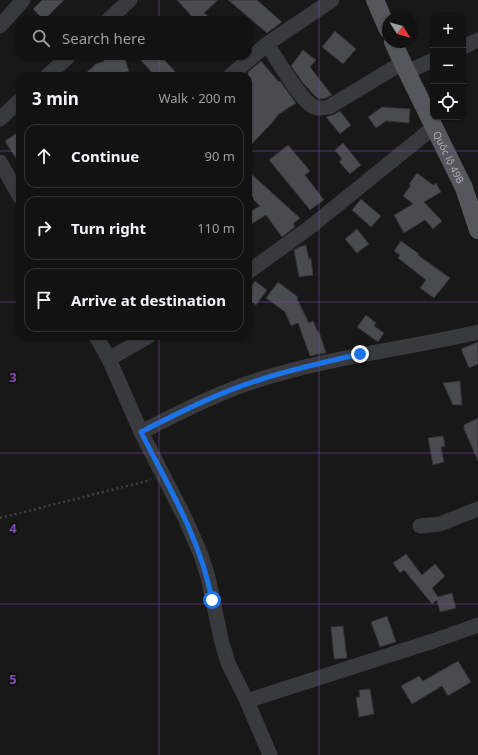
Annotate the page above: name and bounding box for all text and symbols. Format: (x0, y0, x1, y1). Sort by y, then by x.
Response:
north arrow (382, 12, 418, 48)
map controls (430, 12, 466, 120)
button: + (430, 12, 466, 48)
search box (16, 16, 252, 60)
icon: search (30, 27, 52, 49)
text: Search here (62, 28, 145, 48)
button: − (430, 48, 466, 84)
button: locate (430, 84, 466, 120)
text: 3 min (32, 87, 79, 110)
text: Walk · 200 m (158, 89, 236, 107)
street label: Quốc lộ 49B (430, 129, 468, 186)
icon: ahead (33, 145, 55, 167)
text: Continue (71, 146, 139, 166)
text: 90 m (205, 147, 235, 165)
icon: right (33, 217, 55, 239)
text: Turn right (71, 218, 146, 238)
text: 110 m (197, 219, 235, 237)
icon: arrive (33, 289, 55, 311)
text: Arrive at destination (71, 290, 226, 310)
route end (351, 345, 369, 363)
text: 3 (9, 368, 17, 386)
text: 4 (9, 519, 17, 537)
route start (203, 591, 221, 609)
text: 5 (9, 670, 17, 688)

